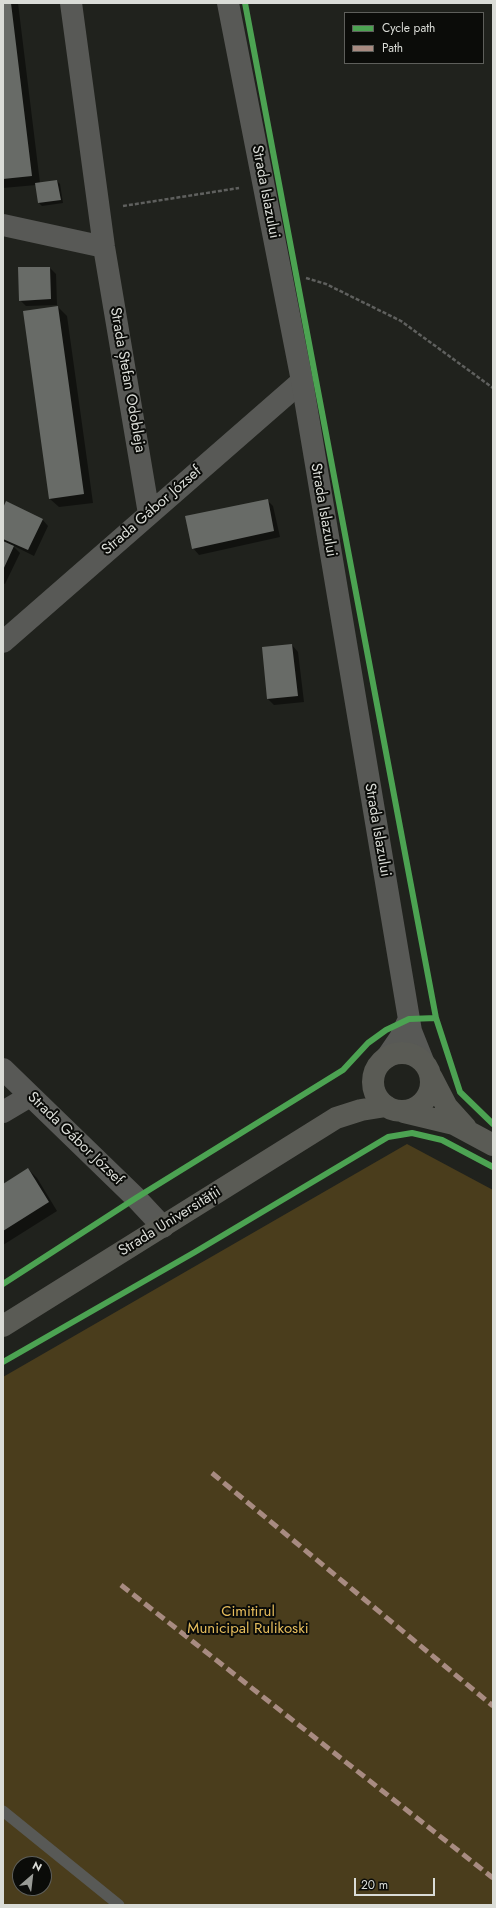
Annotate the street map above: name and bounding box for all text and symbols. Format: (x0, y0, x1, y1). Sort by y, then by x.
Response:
legend (344, 12, 484, 64)
text: Cycle path (382, 19, 435, 37)
text: Path (382, 39, 403, 57)
street label: Strada Islazului (247, 144, 283, 240)
street label: Strada Ștefan Odobleja (105, 306, 149, 454)
street label: Strada Islazului (306, 462, 340, 558)
street label: Strada Gábor József (98, 463, 206, 559)
street label: Strada Islazului (360, 782, 394, 878)
street label: Strada Gábor József (23, 1089, 127, 1189)
street label: Strada Universității (116, 1183, 224, 1261)
park label: Cimitirul Municipal Rulikoski (187, 1603, 309, 1638)
north arrow (12, 1856, 52, 1896)
text: N (30, 1857, 45, 1875)
scale bar (356, 1870, 437, 1896)
text: 20 m (361, 1876, 388, 1894)

